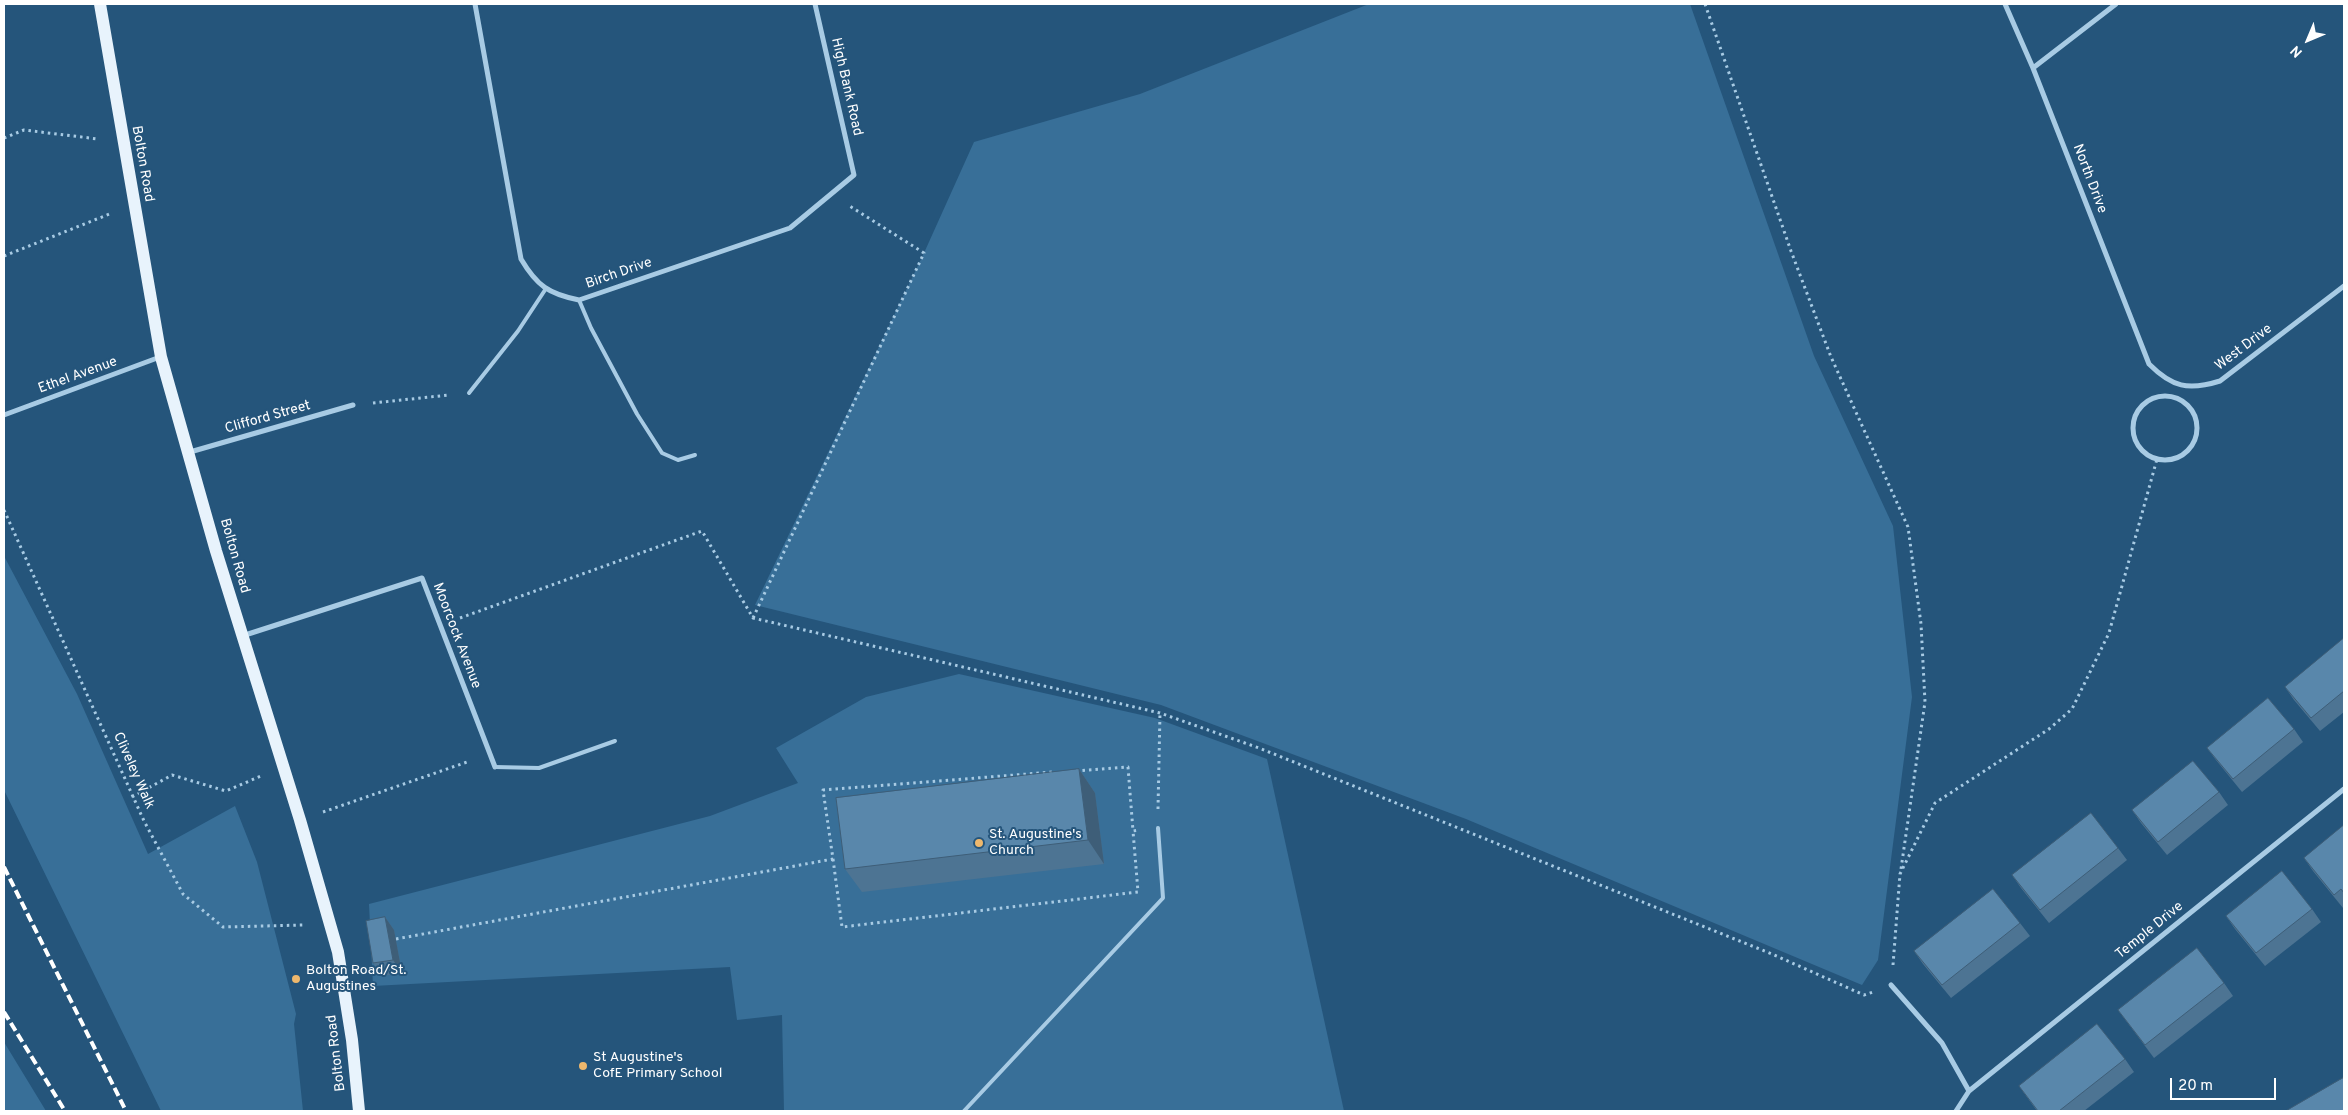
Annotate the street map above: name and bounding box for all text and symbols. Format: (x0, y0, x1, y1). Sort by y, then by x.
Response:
north arrow (2283, 15, 2333, 65)
street label: High Bank Road (827, 36, 865, 138)
text: N (2287, 41, 2307, 61)
street label: Bolton Road (127, 124, 157, 204)
street label: North Drive (2068, 142, 2110, 216)
street label: Birch Drive (584, 255, 654, 293)
street label: West Drive (2212, 321, 2276, 375)
street label: Ethel Avenue (36, 354, 120, 398)
street label: Clifford Street (223, 398, 313, 438)
street label: Bolton Road (215, 517, 253, 595)
street label: Moorcock Avenue (428, 581, 484, 691)
street label: Cliveley Walk (109, 730, 157, 812)
place label: St. Augustine's Church (989, 827, 1082, 860)
marker: St. Augustine's Church (973, 837, 985, 849)
street label: Temple Drive (2113, 899, 2187, 963)
place label: Bolton Road/St. Augustines (306, 963, 406, 996)
marker: Bolton Road/St. Augustines (290, 973, 302, 985)
street label: Bolton Road (324, 1014, 350, 1092)
place label: St Augustine's CofE Primary School (593, 1050, 722, 1082)
marker: St Augustine's CofE Primary School (577, 1060, 589, 1072)
scale bar (2173, 1068, 2279, 1100)
text: 20 m (2178, 1077, 2213, 1096)

